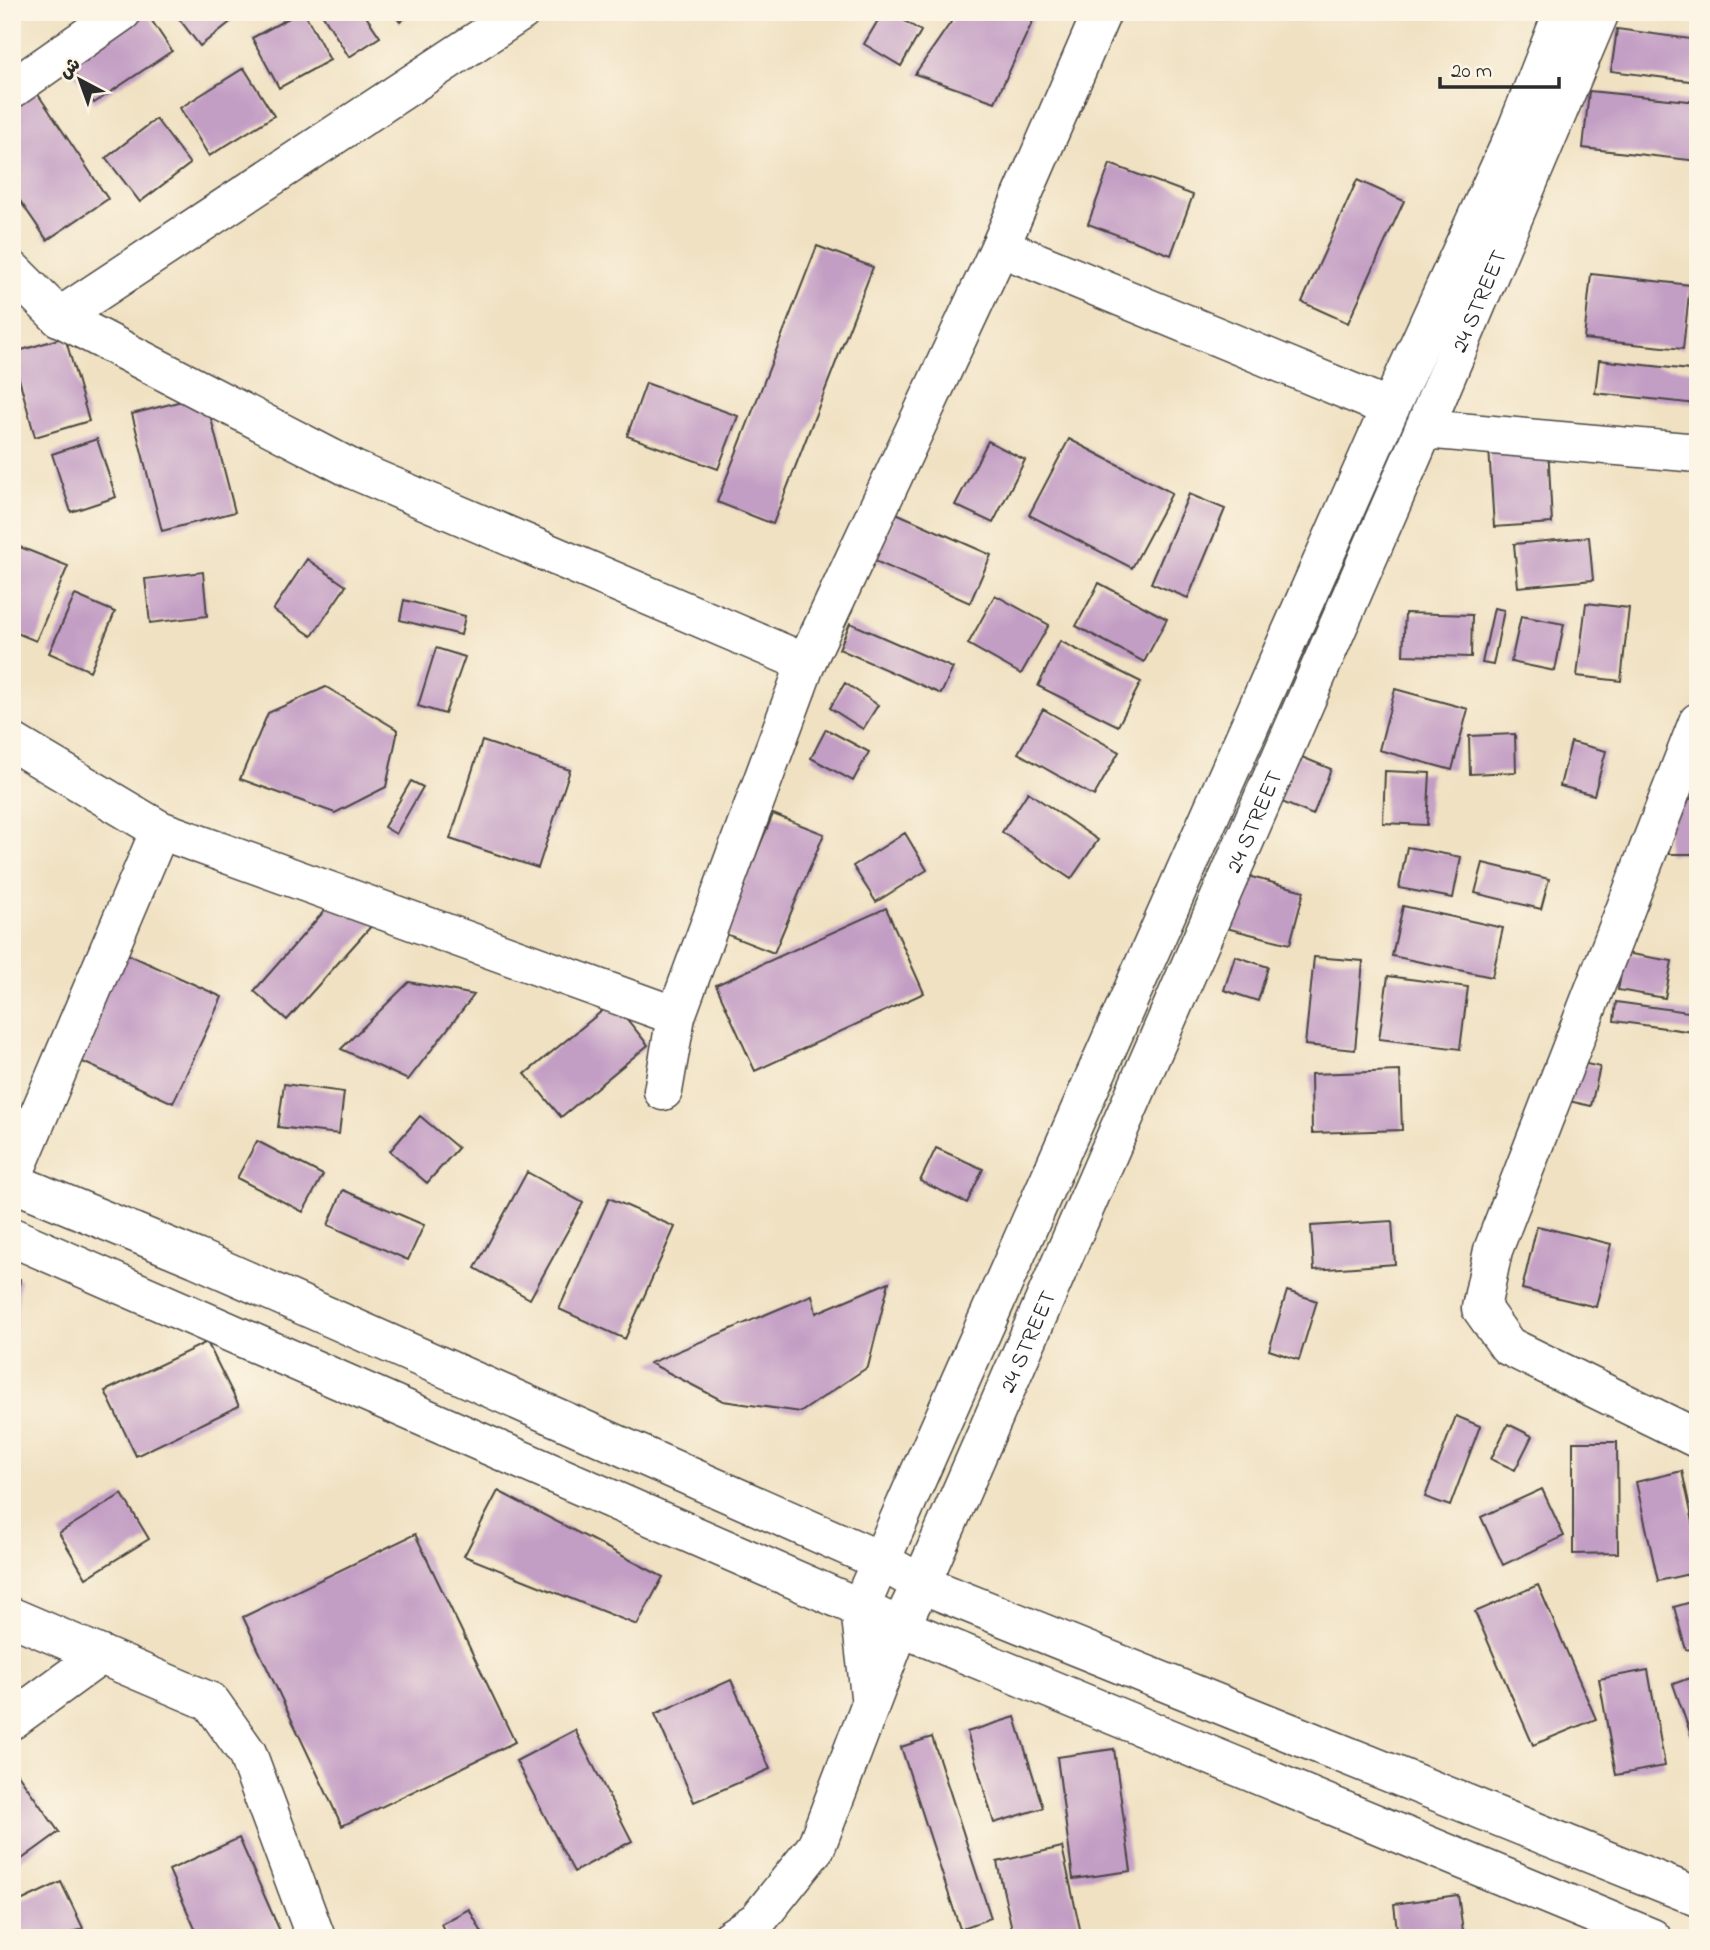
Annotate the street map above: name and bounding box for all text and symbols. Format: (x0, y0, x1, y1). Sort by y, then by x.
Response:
north arrow (46, 46, 116, 116)
scale bar (1440, 46, 1560, 90)
text: ش (54, 52, 87, 86)
text: 20 m (1451, 57, 1492, 87)
street label: 24 STREET (1444, 245, 1517, 358)
street label: 24 STREET (1219, 766, 1292, 879)
street label: 24 STREET (992, 1286, 1066, 1398)

